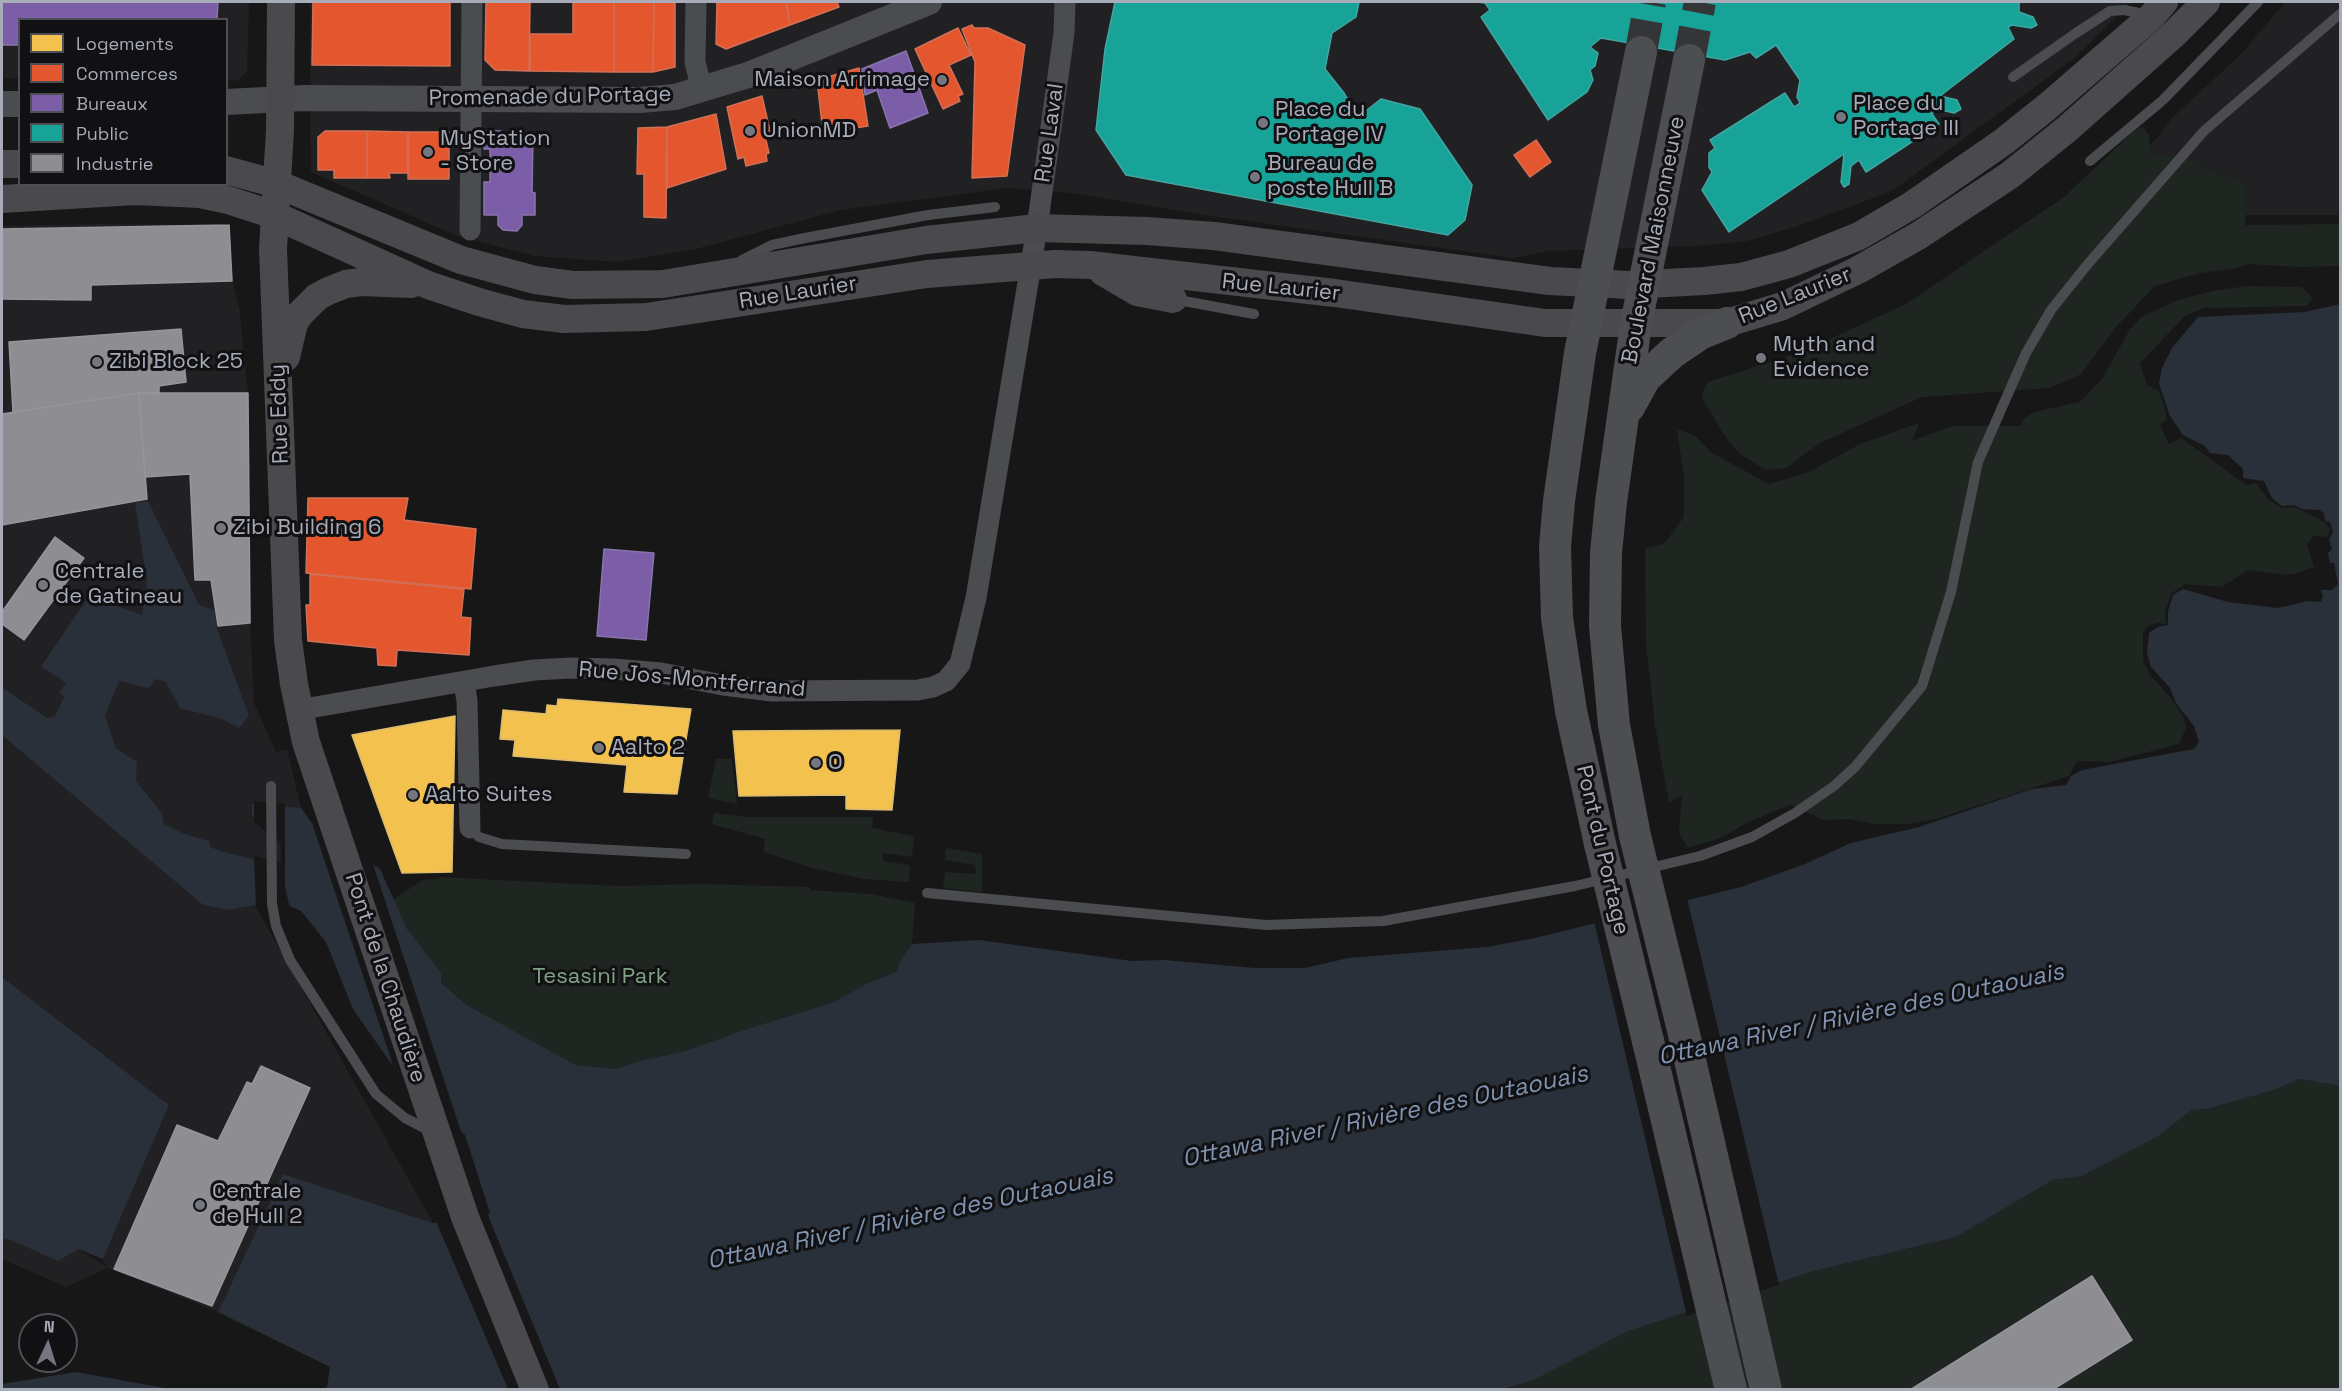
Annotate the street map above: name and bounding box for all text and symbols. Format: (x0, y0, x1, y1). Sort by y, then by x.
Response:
legend (18, 18, 228, 186)
text: Logements (76, 32, 174, 55)
text: Commerces (76, 62, 178, 85)
place label: Maison Arrimage (754, 67, 930, 93)
marker: Maison Arrimage (935, 73, 949, 87)
street label: Promenade du Portage (428, 82, 672, 112)
street label: Rue Laval (1030, 82, 1070, 184)
place label: Place du Portage III (1853, 91, 1959, 142)
text: Bureaux (76, 92, 148, 115)
place label: Place du Portage IV (1275, 97, 1384, 148)
marker: Place du Portage III (1834, 110, 1848, 124)
street label: Boulevard Maisonneuve (1617, 114, 1691, 366)
marker: Place du Portage IV (1256, 116, 1270, 130)
place label: UnionMD (762, 118, 856, 144)
text: Public (76, 122, 129, 145)
marker: UnionMD (743, 124, 757, 138)
place label: MyStation - Store (440, 126, 551, 178)
marker: MyStation - Store (421, 145, 435, 159)
place label: Bureau de poste Hull B (1267, 151, 1393, 202)
text: Industrie (76, 152, 153, 175)
marker: Bureau de poste Hull B (1248, 170, 1262, 184)
street label: Rue Laurier (1735, 261, 1855, 331)
street label: Rue Laurier (1221, 269, 1341, 307)
street label: Rue Laurier (737, 271, 859, 315)
place label: Myth and Evidence (1773, 332, 1875, 384)
place label: Zibi Block 25 (109, 349, 243, 375)
marker: Myth and Evidence (1754, 351, 1768, 365)
marker: Zibi Block 25 (90, 355, 104, 369)
street label: Rue Eddy (265, 363, 295, 465)
place label: Zibi Building 6 (233, 515, 381, 541)
marker: Zibi Building 6 (214, 521, 228, 535)
place label: Centrale de Gatineau (55, 559, 182, 610)
marker: Centrale de Gatineau (36, 578, 50, 592)
street label: Rue Jos-Montferrand (577, 657, 807, 703)
place label: Aalto 2 (611, 735, 685, 761)
marker: Aalto 2 (592, 741, 606, 755)
place label: O (828, 750, 843, 776)
marker: O (809, 756, 823, 770)
street label: Pont du Portage (1570, 763, 1634, 937)
place label: Aalto Suites (425, 782, 553, 808)
marker: Aalto Suites (406, 788, 420, 802)
street label: Pont de la Chaudière (339, 870, 431, 1086)
water label: Ottawa River / Rivière des Outaouais (1656, 958, 2066, 1072)
park label: Tesasini Park (532, 964, 668, 990)
water label: Ottawa River / Rivière des Outaouais (1180, 1060, 1590, 1174)
water label: Ottawa River / Rivière des Outaouais (705, 1162, 1115, 1276)
place label: Centrale de Hull 2 (212, 1179, 302, 1230)
marker: Centrale de Hull 2 (193, 1198, 207, 1212)
north arrow (18, 1313, 78, 1373)
text: N (43, 1316, 55, 1337)

